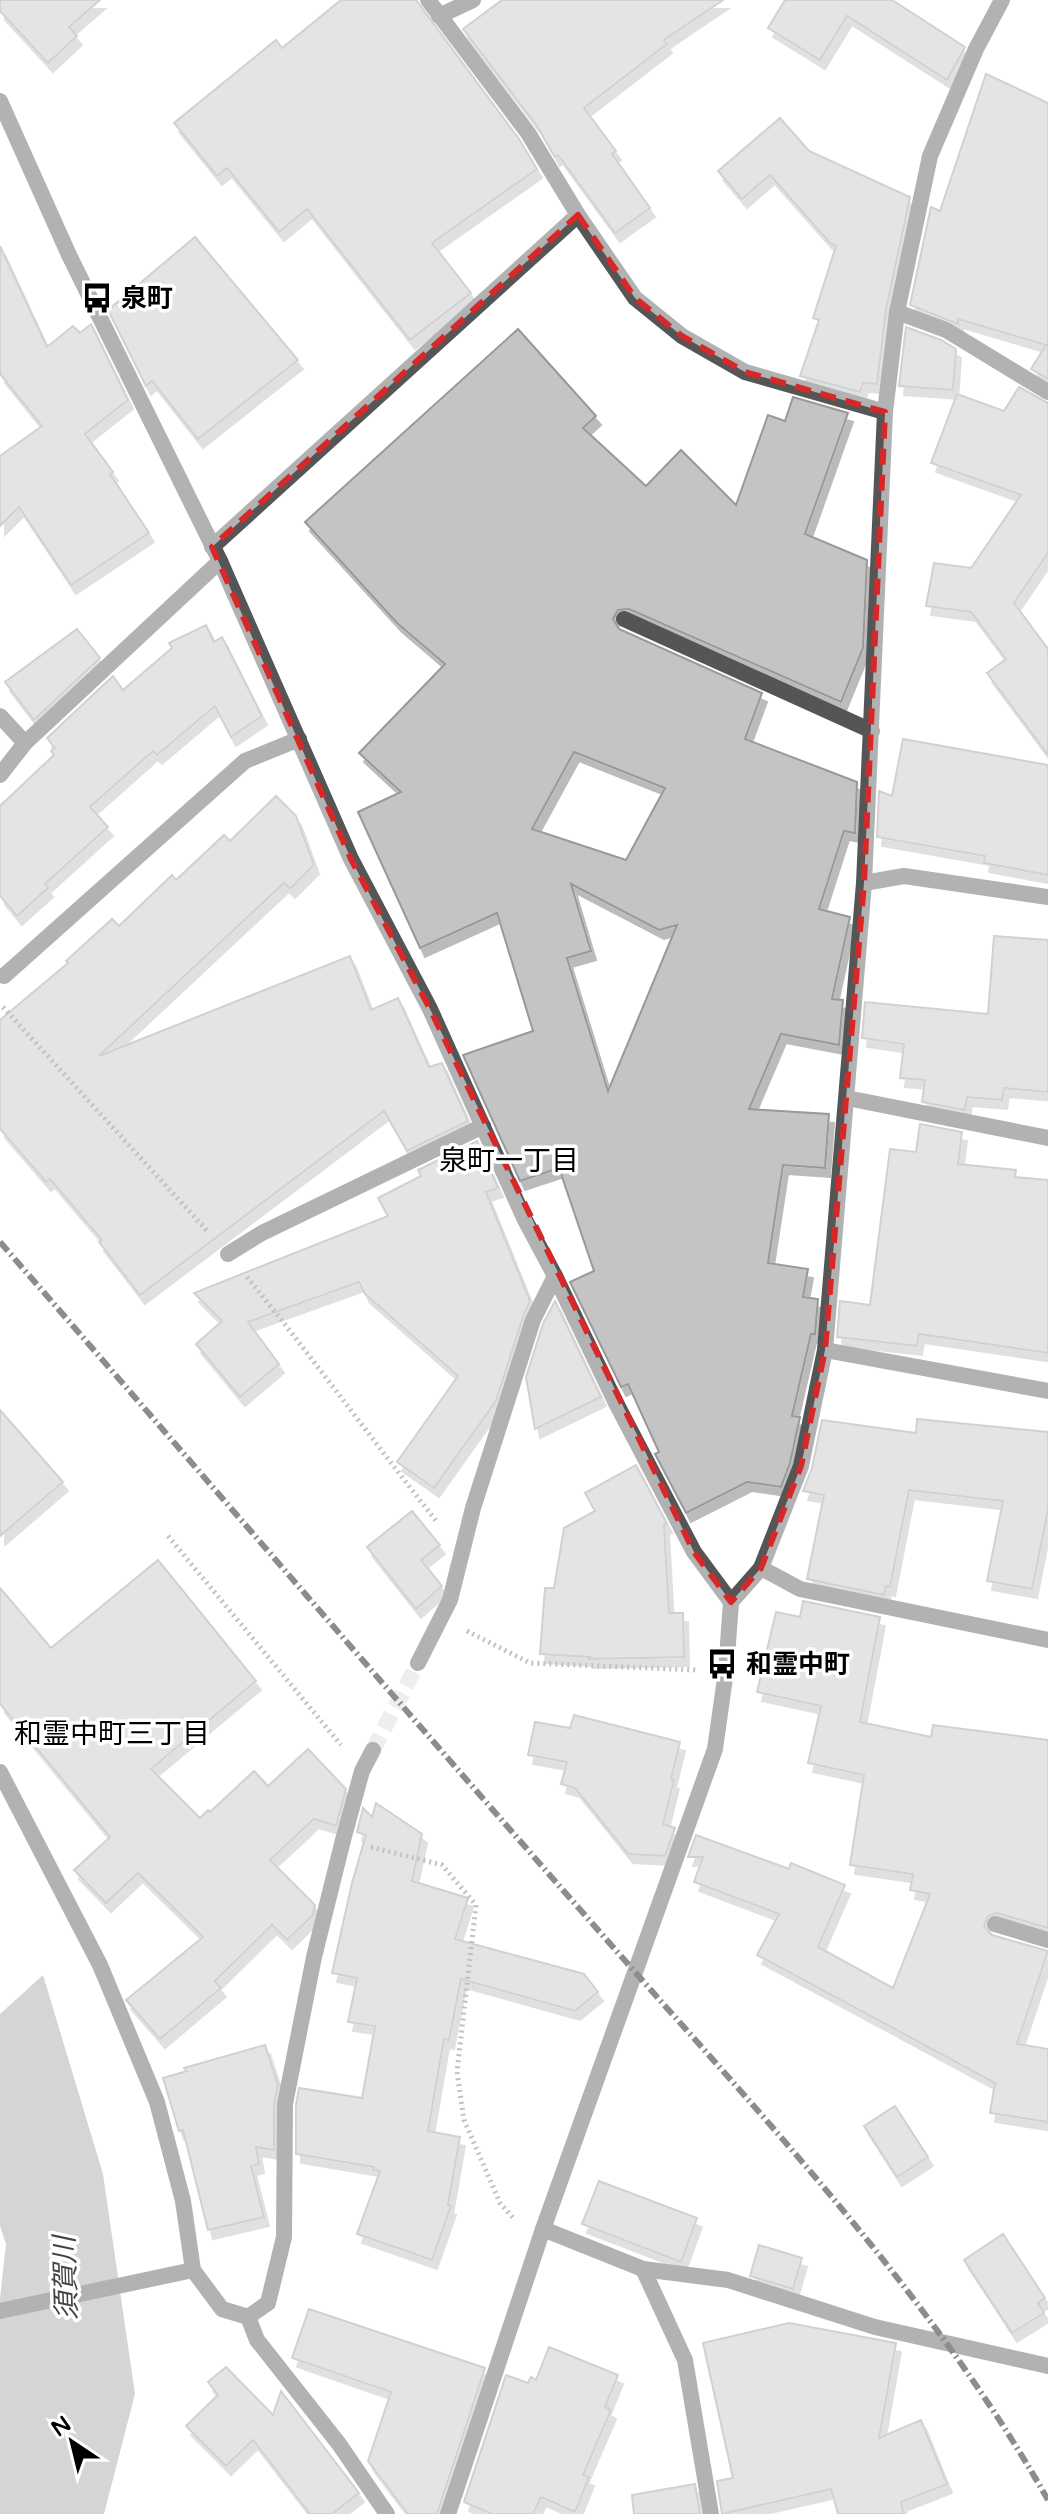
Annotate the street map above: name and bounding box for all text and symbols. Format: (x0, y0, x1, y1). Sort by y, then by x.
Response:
bus stop icon: 泉町 (80, 281, 114, 315)
place label: 泉町 (121, 283, 173, 314)
district label: 泉町一丁目 (439, 1144, 579, 1178)
bus stop icon: 和霊中町 (705, 1647, 739, 1681)
place label: 和霊中町 (746, 1649, 850, 1680)
district label: 和霊中町三丁目 (14, 1717, 210, 1751)
water label: 須賀川 (47, 2232, 84, 2321)
north arrow (32, 2402, 112, 2482)
text: N (46, 2411, 76, 2442)

